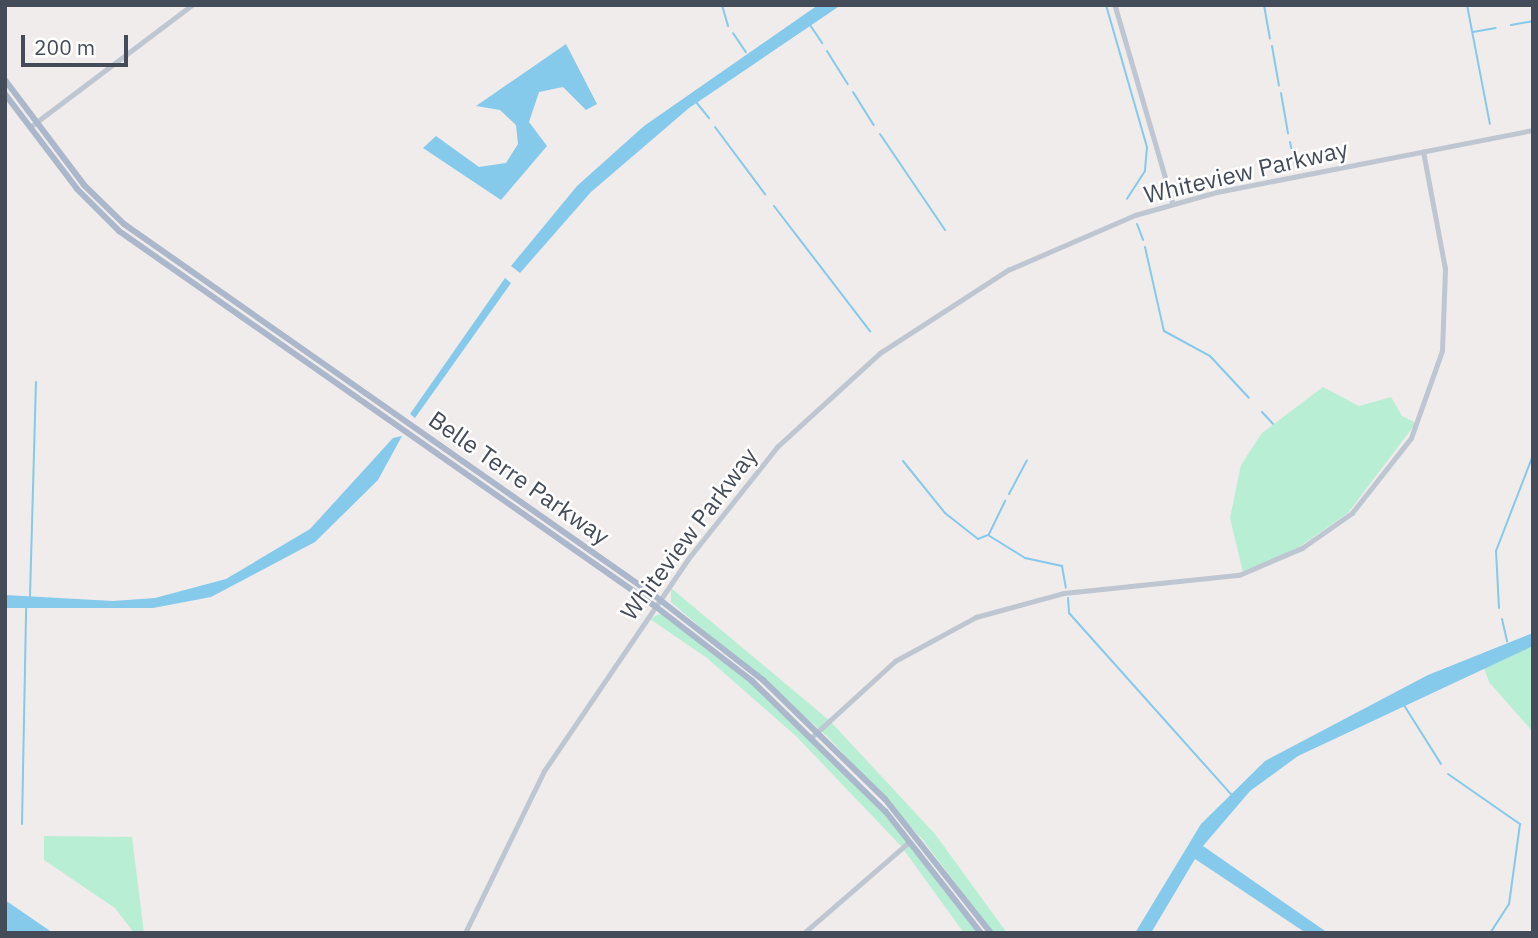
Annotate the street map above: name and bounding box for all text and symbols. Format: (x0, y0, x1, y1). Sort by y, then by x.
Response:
scale bar (24, 21, 131, 65)
text: 200 m (34, 33, 95, 61)
street label: Whiteview Parkway (1141, 134, 1351, 210)
street label: Belle Terre Parkway (423, 405, 615, 551)
street label: Whiteview Parkway (615, 442, 763, 626)

